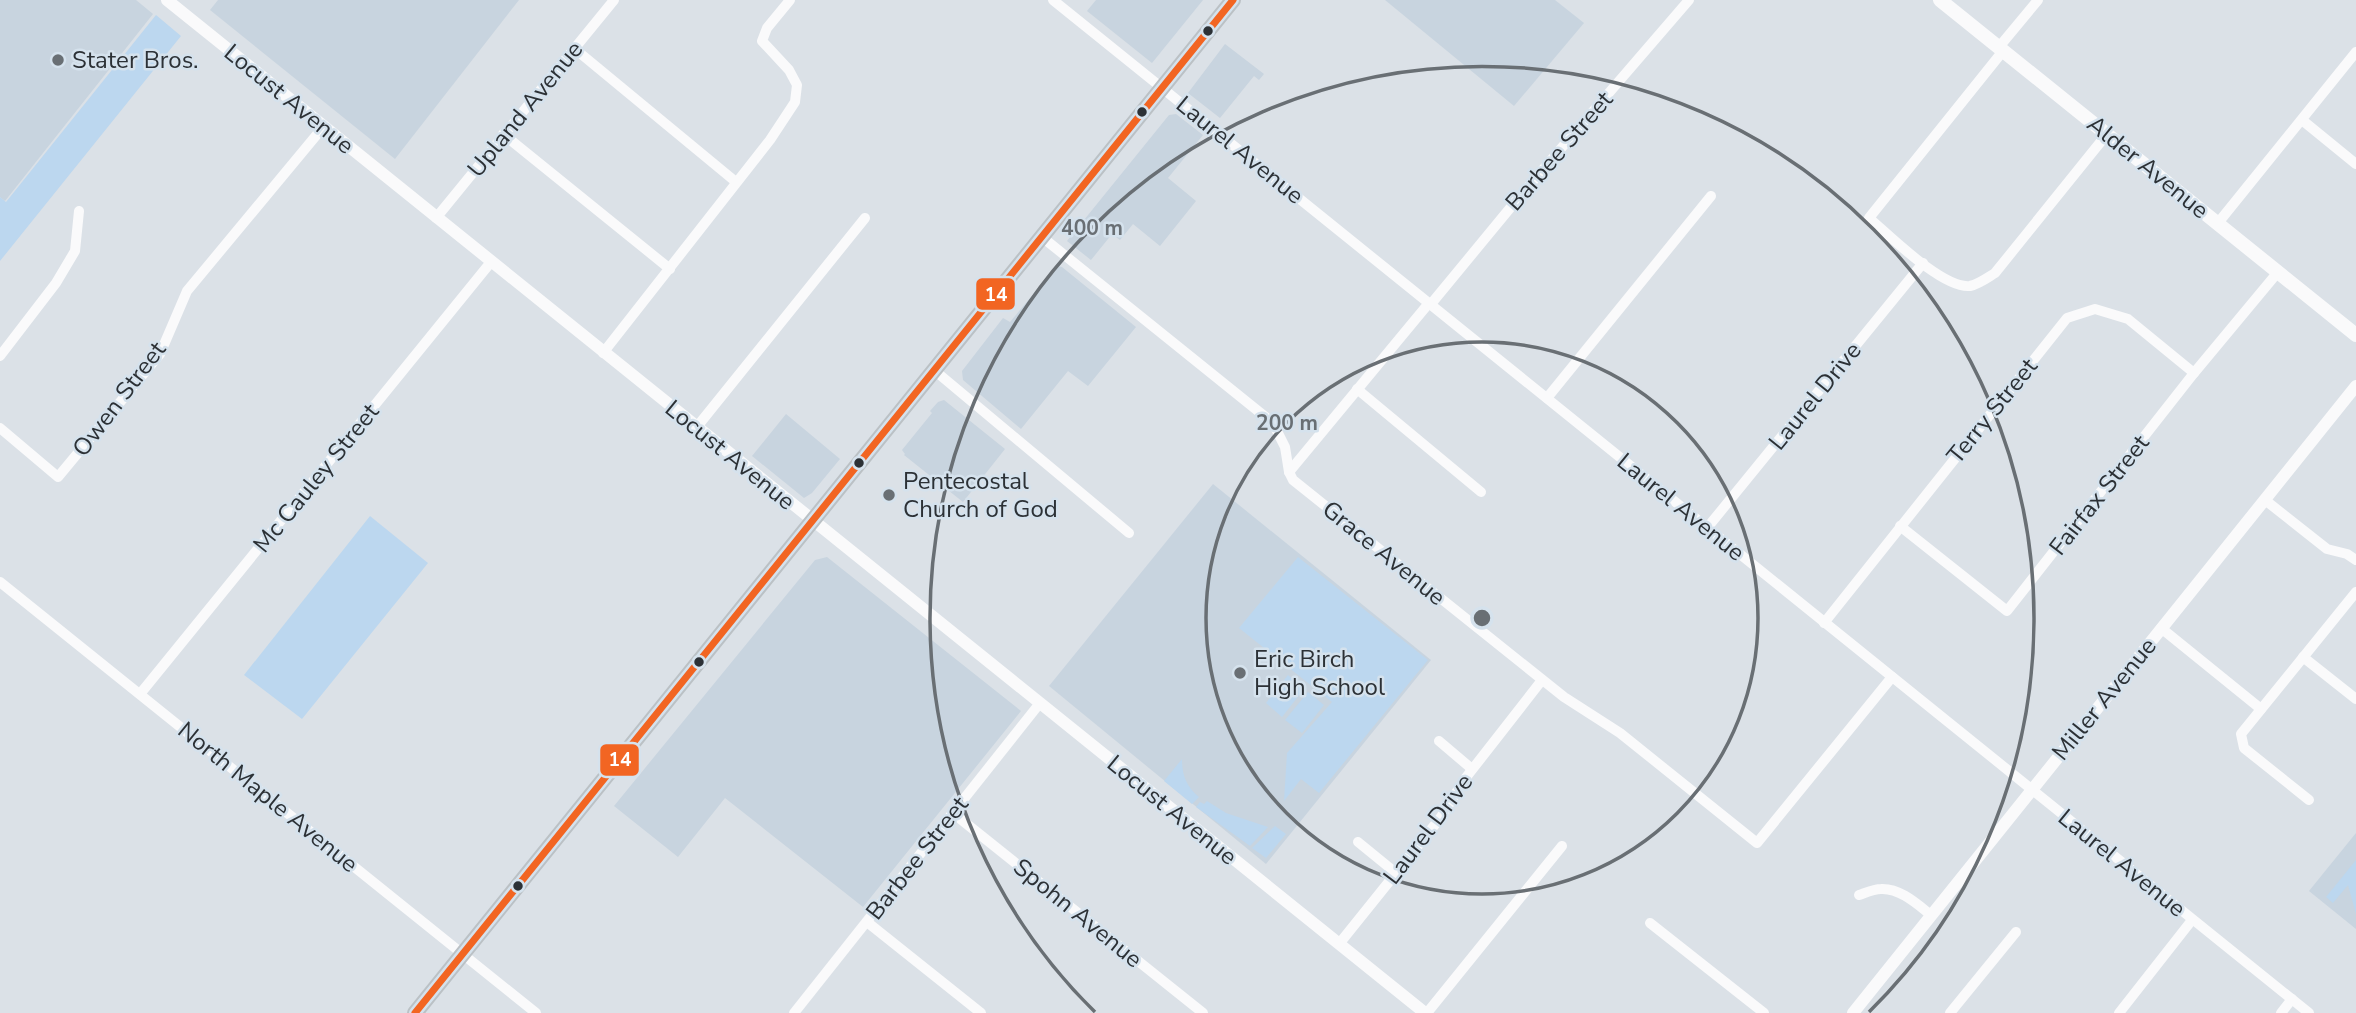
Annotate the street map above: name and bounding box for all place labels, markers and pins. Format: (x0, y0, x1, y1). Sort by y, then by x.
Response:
unlabelled marker (1201, 24, 1215, 38)
place label: Stater Bros. (72, 44, 199, 76)
marker: Stater Bros. (50, 52, 66, 68)
unlabelled marker (1135, 105, 1149, 119)
unlabelled marker (852, 456, 866, 470)
place label: Pentecostal Church of God (903, 465, 1058, 525)
marker: Pentecostal Church of God (881, 487, 897, 503)
centre of rings (1470, 606, 1494, 630)
place label: Eric Birch High School (1254, 643, 1385, 703)
unlabelled marker (692, 655, 706, 669)
marker: Eric Birch High School (1232, 665, 1248, 681)
unlabelled marker (511, 879, 525, 893)

